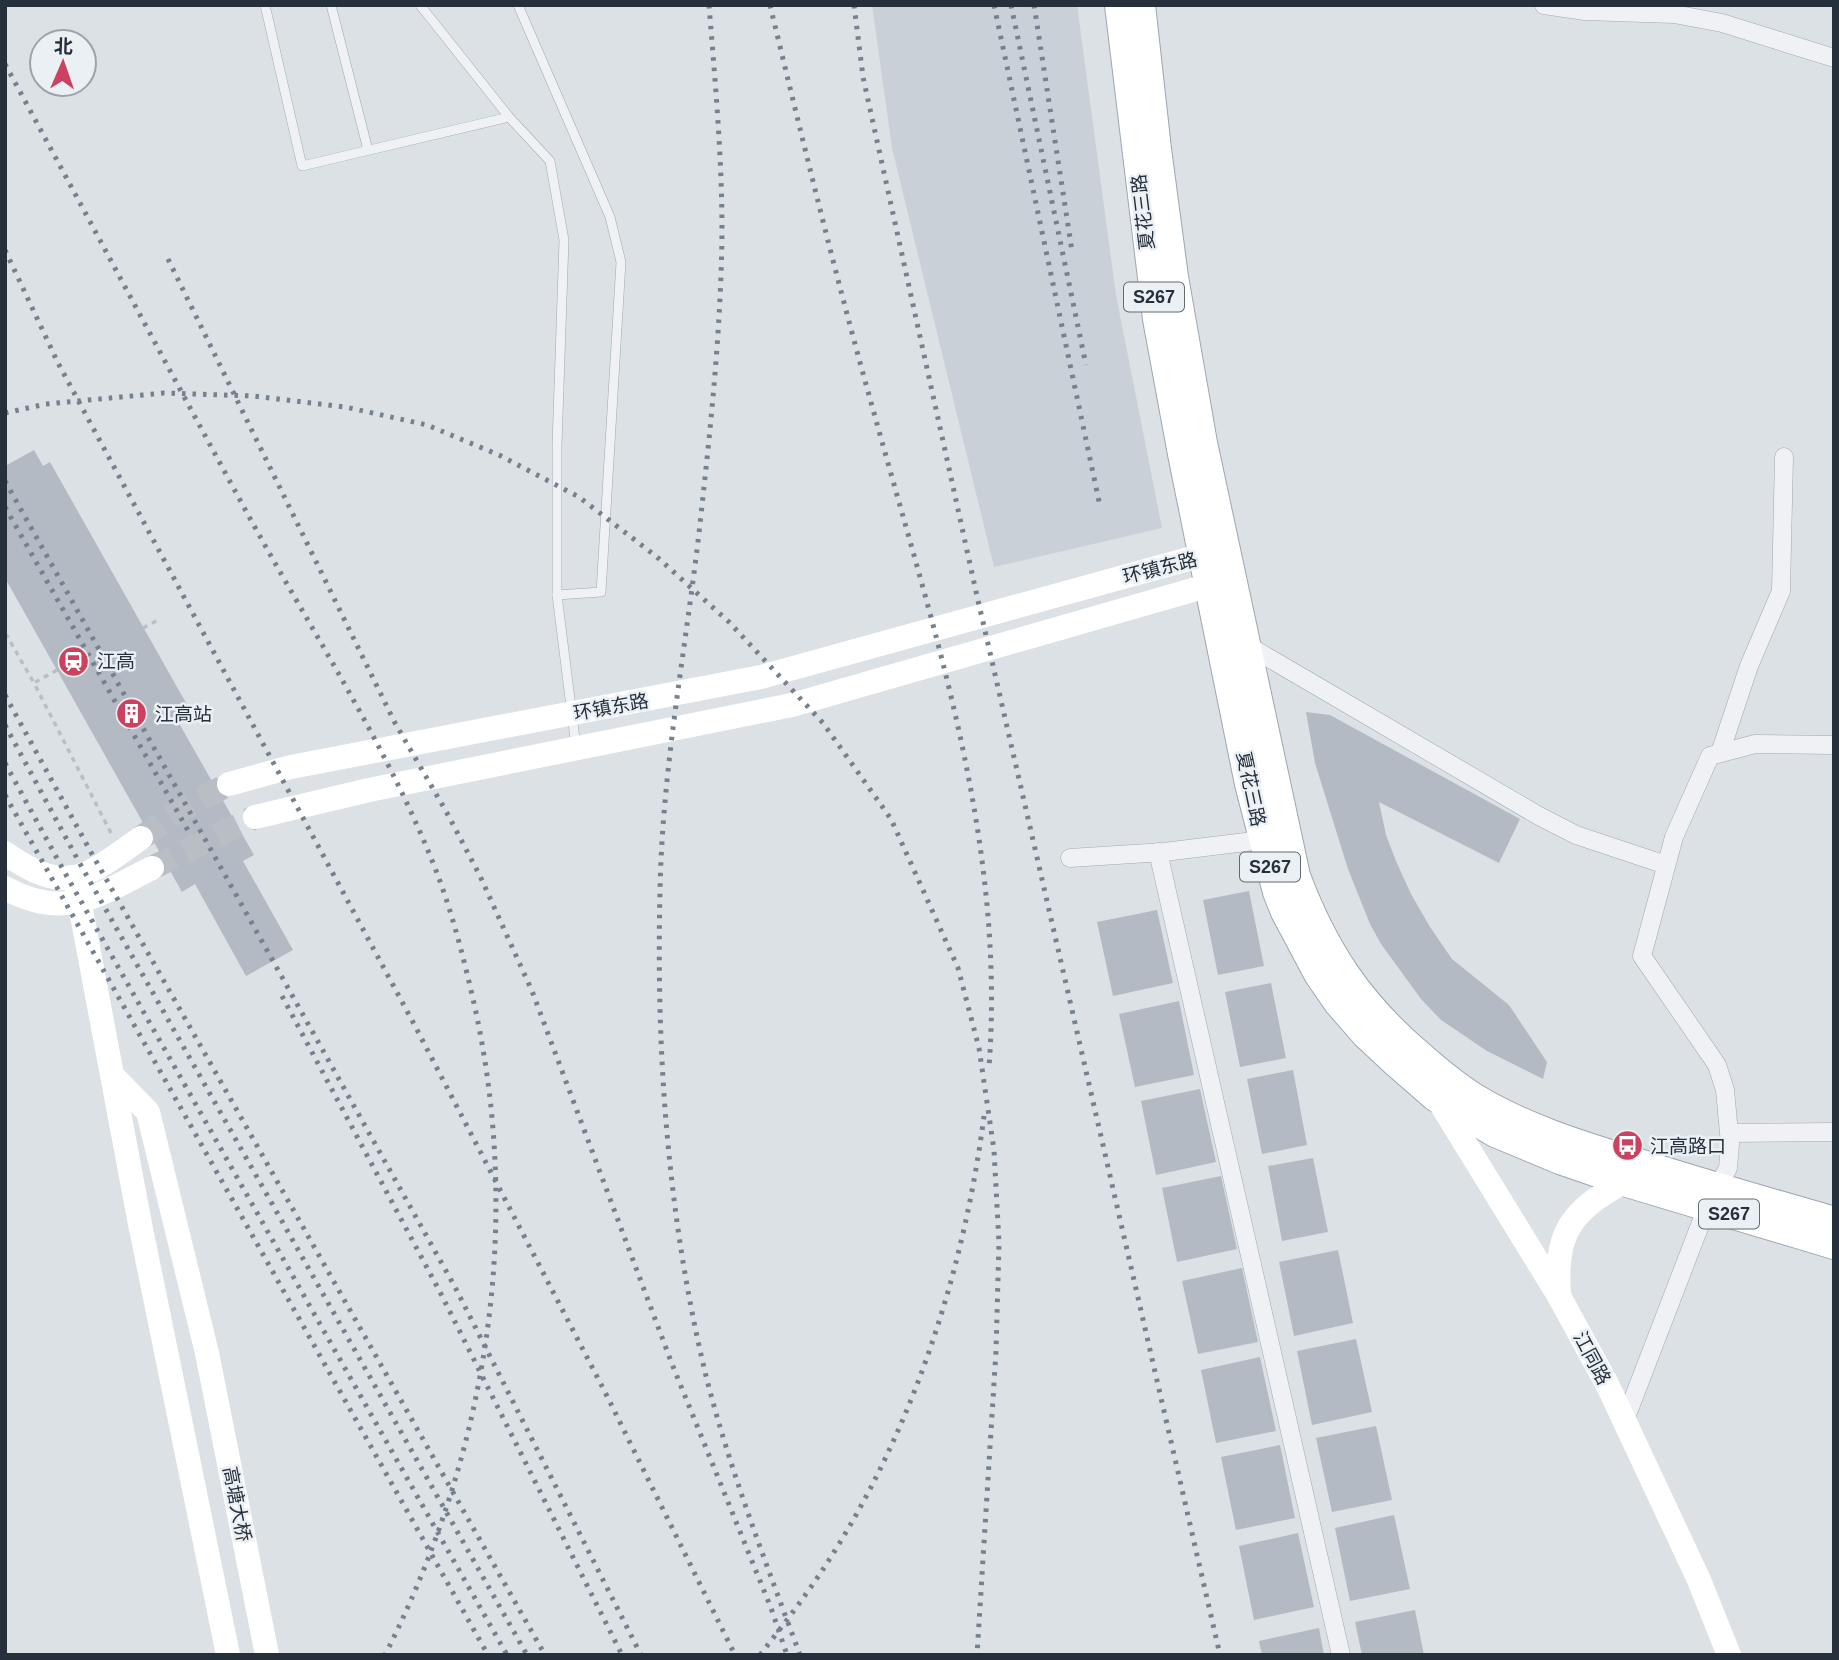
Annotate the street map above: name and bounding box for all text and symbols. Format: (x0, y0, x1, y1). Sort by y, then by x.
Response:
north arrow (28, 28, 98, 98)
text: 北 (54, 36, 73, 57)
street label: 夏花三路 (1128, 173, 1158, 251)
road number: S267 (1124, 282, 1184, 312)
street label: 环镇东路 (1121, 549, 1199, 587)
station icon: 江高 (57, 644, 91, 678)
place label: 江高 (97, 651, 135, 672)
street label: 环镇东路 (572, 690, 650, 724)
building icon: 江高站 (115, 697, 149, 731)
place label: 江高站 (155, 704, 212, 725)
street label: 夏花三路 (1233, 750, 1269, 828)
road number: S267 (1240, 852, 1300, 882)
bus stop icon: 江高路口 (1610, 1129, 1644, 1163)
place label: 江高路口 (1650, 1136, 1726, 1157)
road number: S267 (1699, 1199, 1759, 1228)
street label: 江同路 (1569, 1328, 1615, 1388)
street label: 高塘大桥 (219, 1465, 255, 1543)

